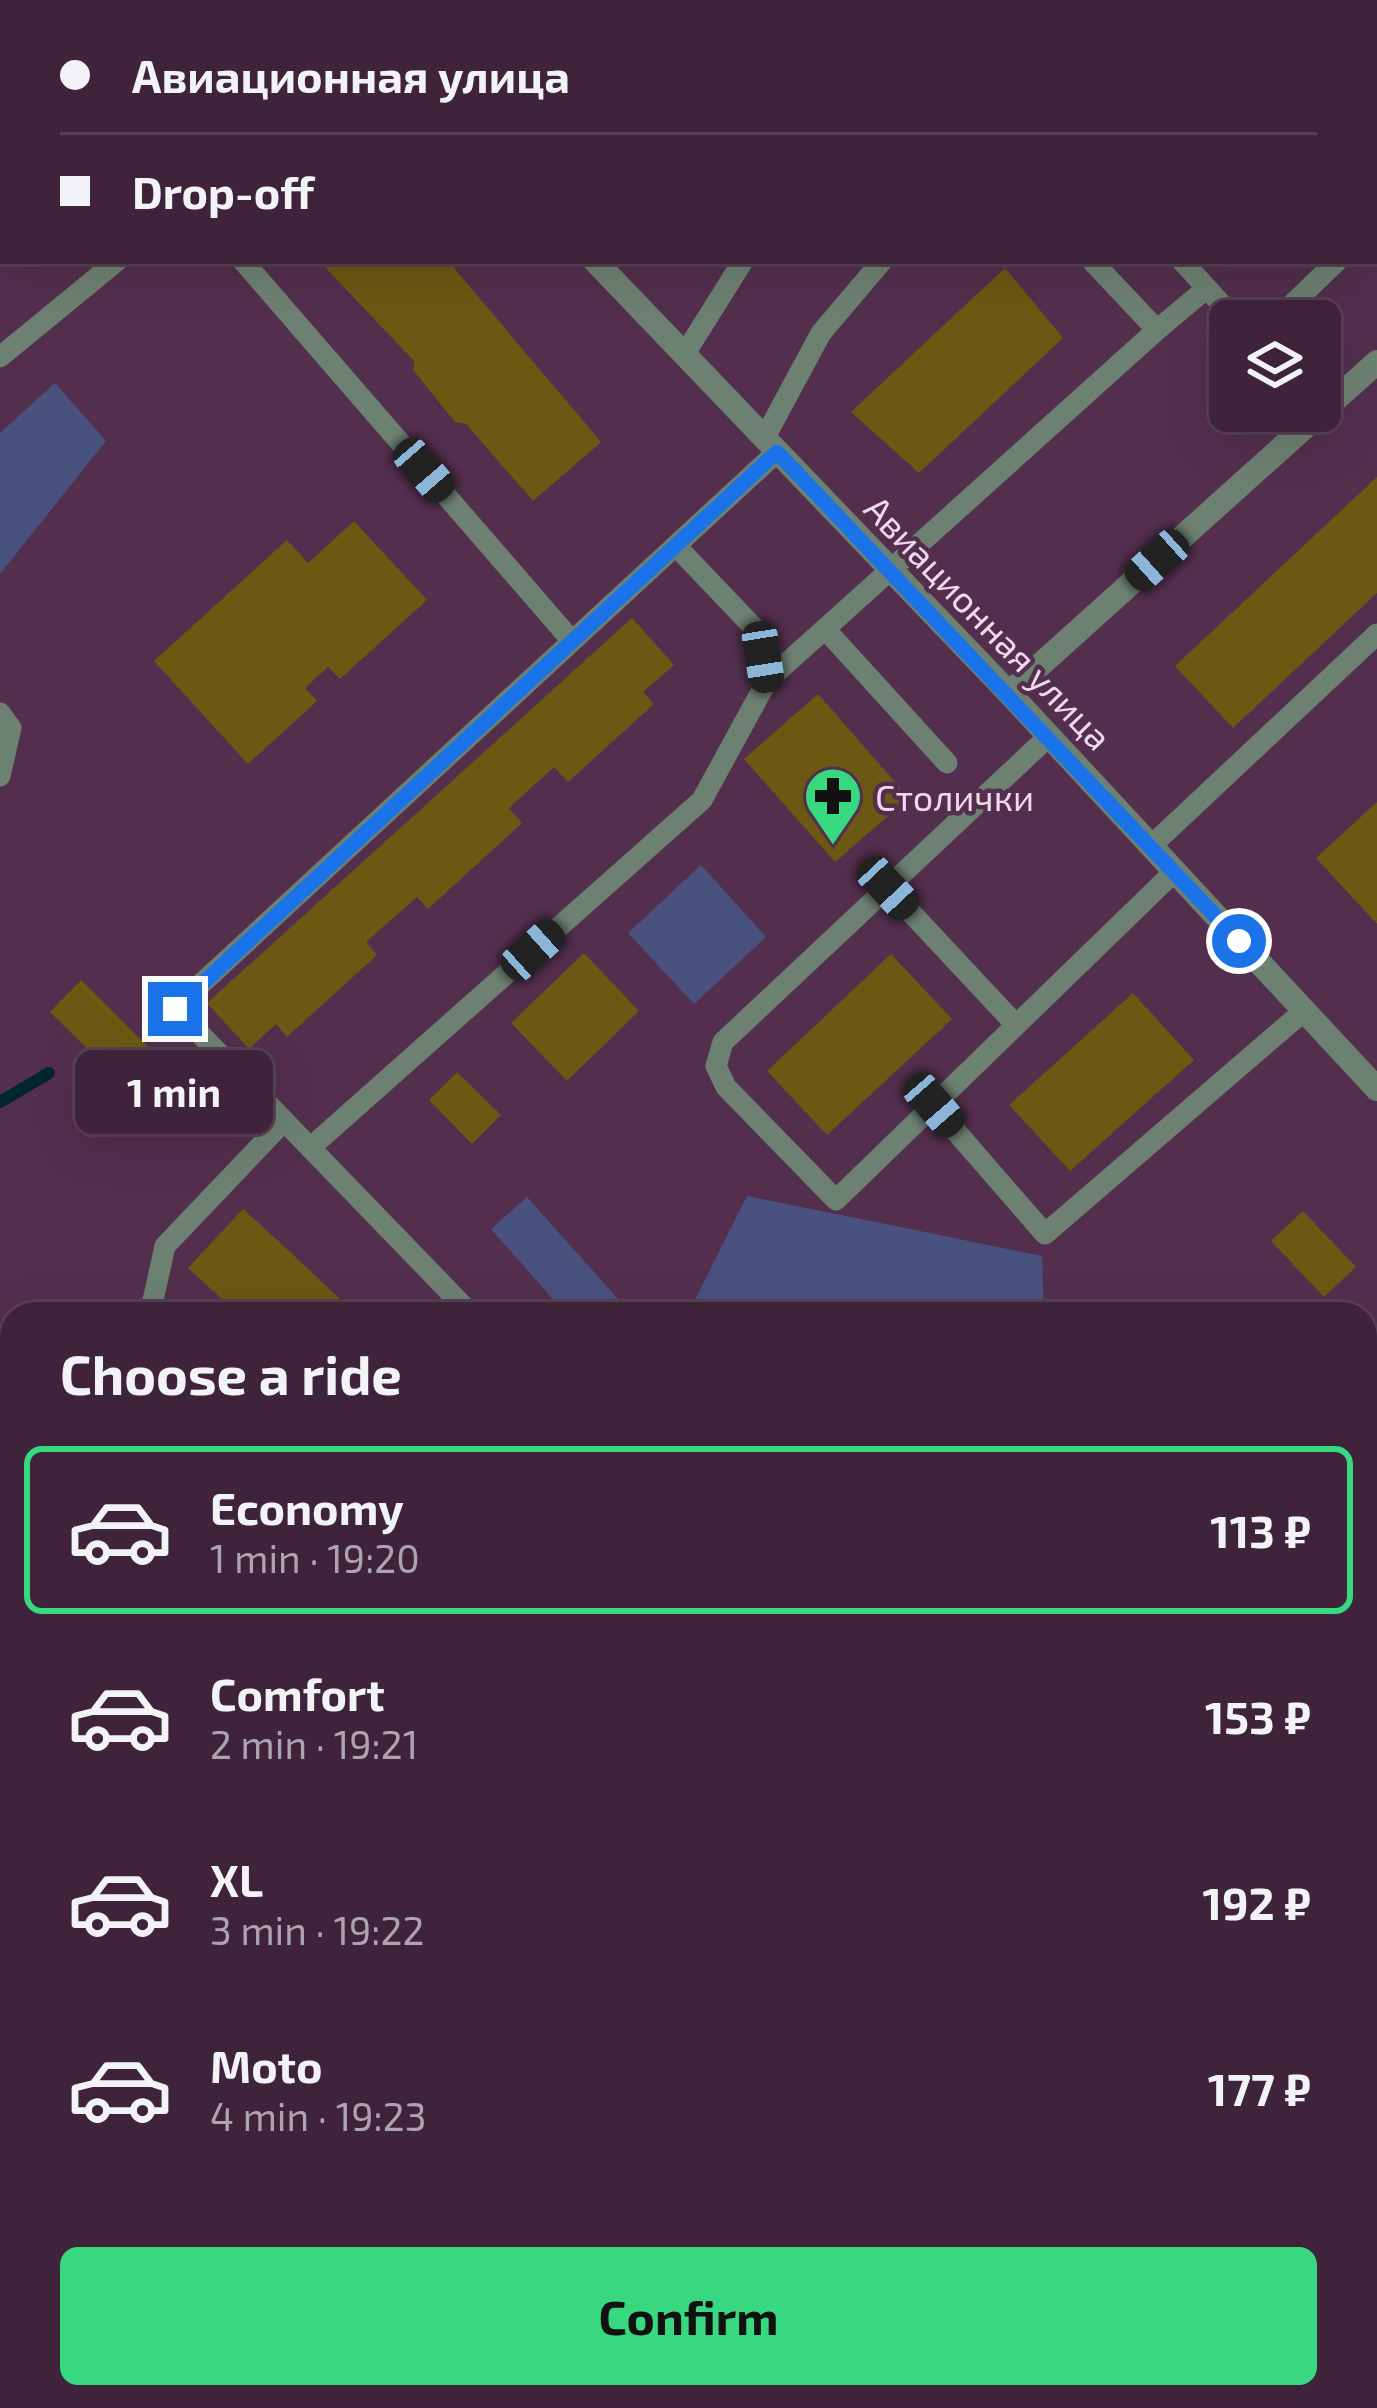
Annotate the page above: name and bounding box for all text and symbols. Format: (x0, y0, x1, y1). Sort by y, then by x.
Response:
text: Авиационная улица (132, 48, 570, 102)
text: Drop-off (132, 164, 314, 218)
map controls (1209, 300, 1341, 432)
button: layers (1209, 300, 1341, 432)
car (387, 431, 461, 509)
street label: Авиационная улица (856, 486, 1121, 759)
car (1118, 523, 1196, 597)
car (740, 619, 786, 695)
pharmacy icon: Столички (802, 765, 864, 847)
place label: Столички (875, 775, 1034, 818)
car (850, 849, 926, 927)
car (494, 913, 572, 987)
route start (1212, 914, 1266, 968)
route end (148, 982, 202, 1036)
callout: 1 min (76, 1051, 274, 1135)
car (897, 1066, 971, 1144)
text: 1 min (127, 1068, 221, 1115)
text: Choose a ride (60, 1341, 402, 1406)
icon: car (66, 1476, 174, 1584)
text: Economy (210, 1480, 404, 1534)
text: 113 ₽ (1210, 1503, 1311, 1557)
text: 1 min · 19:20 (210, 1534, 420, 1581)
icon: car (66, 1662, 174, 1770)
text: Comfort (210, 1666, 385, 1720)
text: 153 ₽ (1205, 1689, 1311, 1743)
text: 2 min · 19:21 (210, 1720, 418, 1767)
icon: car (66, 1848, 174, 1956)
text: XL (210, 1852, 263, 1906)
text: 192 ₽ (1203, 1875, 1311, 1929)
text: 3 min · 19:22 (210, 1906, 424, 1953)
icon: car (66, 2034, 174, 2142)
text: Moto (210, 2038, 323, 2092)
text: 177 ₽ (1208, 2061, 1311, 2115)
text: 4 min · 19:23 (210, 2092, 426, 2139)
button: Confirm (60, 2247, 1317, 2385)

